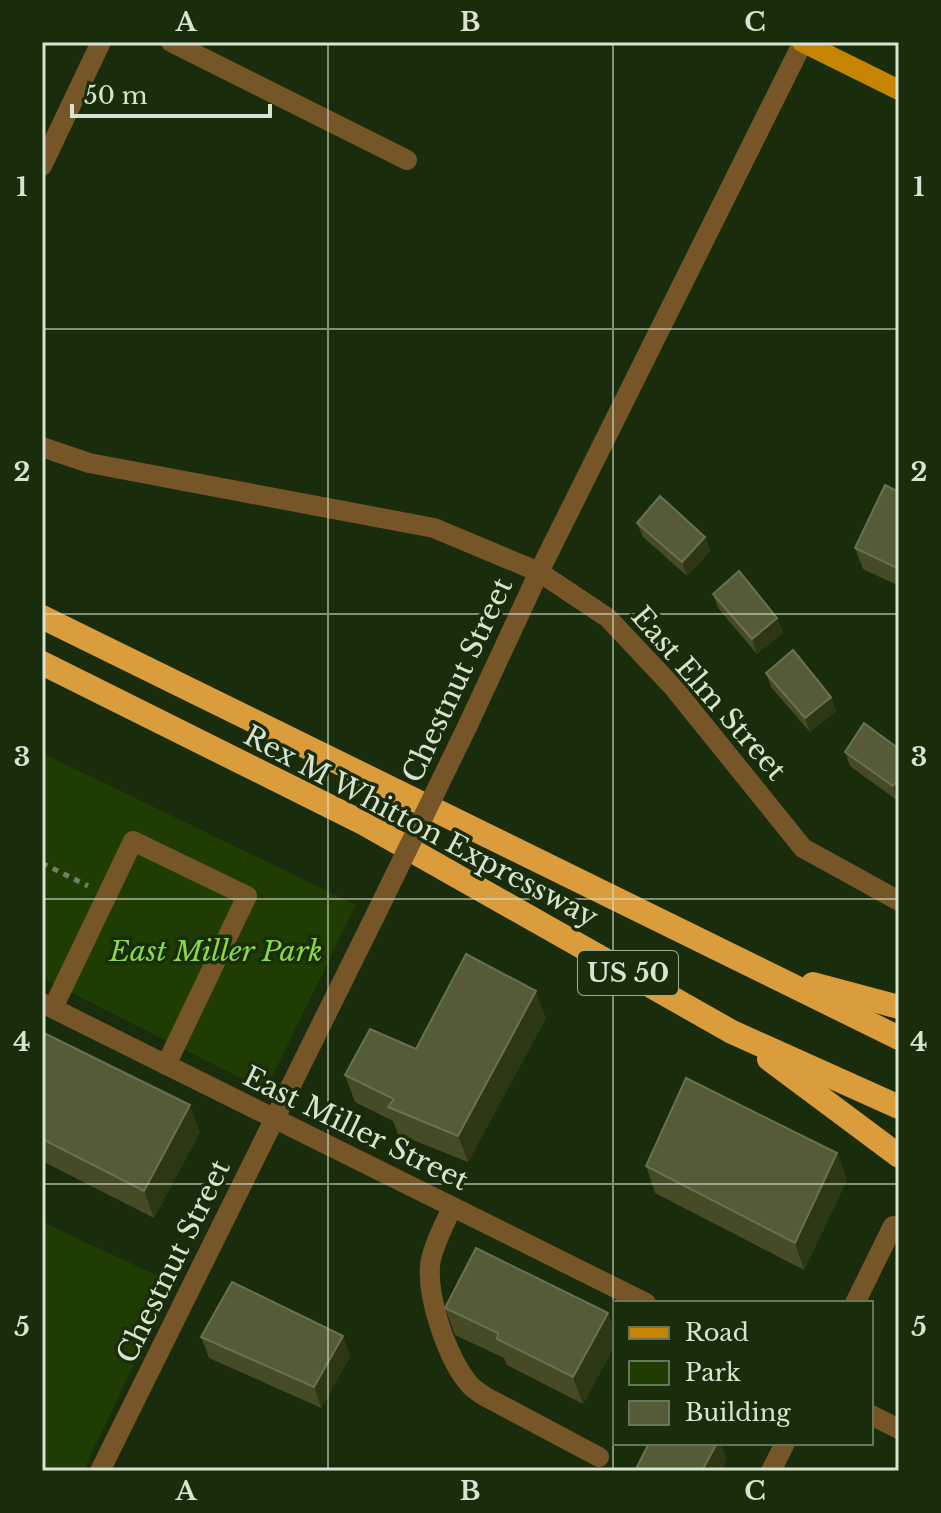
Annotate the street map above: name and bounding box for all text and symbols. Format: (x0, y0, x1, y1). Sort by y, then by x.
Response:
text: A (174, 6, 197, 38)
text: B (460, 6, 480, 38)
text: C (744, 6, 766, 38)
scale bar (72, 68, 270, 118)
text: 50 m (84, 81, 148, 110)
text: 1 (16, 171, 28, 203)
text: 1 (913, 171, 925, 203)
text: 2 (14, 456, 30, 488)
text: 2 (911, 456, 927, 488)
street label: Chestnut Street (395, 572, 520, 788)
street label: East Elm Street (624, 599, 794, 788)
street label: Rex M Whitton Expressway (238, 718, 604, 935)
text: 3 (14, 741, 30, 773)
text: 3 (911, 741, 927, 773)
park label: East Miller Park (108, 934, 323, 969)
road number: US 50 (578, 951, 678, 995)
text: 4 (13, 1026, 31, 1058)
text: 4 (910, 1026, 928, 1058)
street label: East Miller Street (237, 1059, 475, 1198)
street label: Chestnut Street (109, 1153, 238, 1369)
legend (613, 1301, 873, 1445)
text: 5 (14, 1311, 30, 1343)
text: 5 (911, 1311, 927, 1343)
text: Road (685, 1318, 749, 1347)
text: Park (685, 1358, 741, 1387)
text: Building (685, 1398, 791, 1427)
text: A (174, 1475, 197, 1507)
text: B (460, 1475, 480, 1507)
text: C (744, 1475, 766, 1507)

